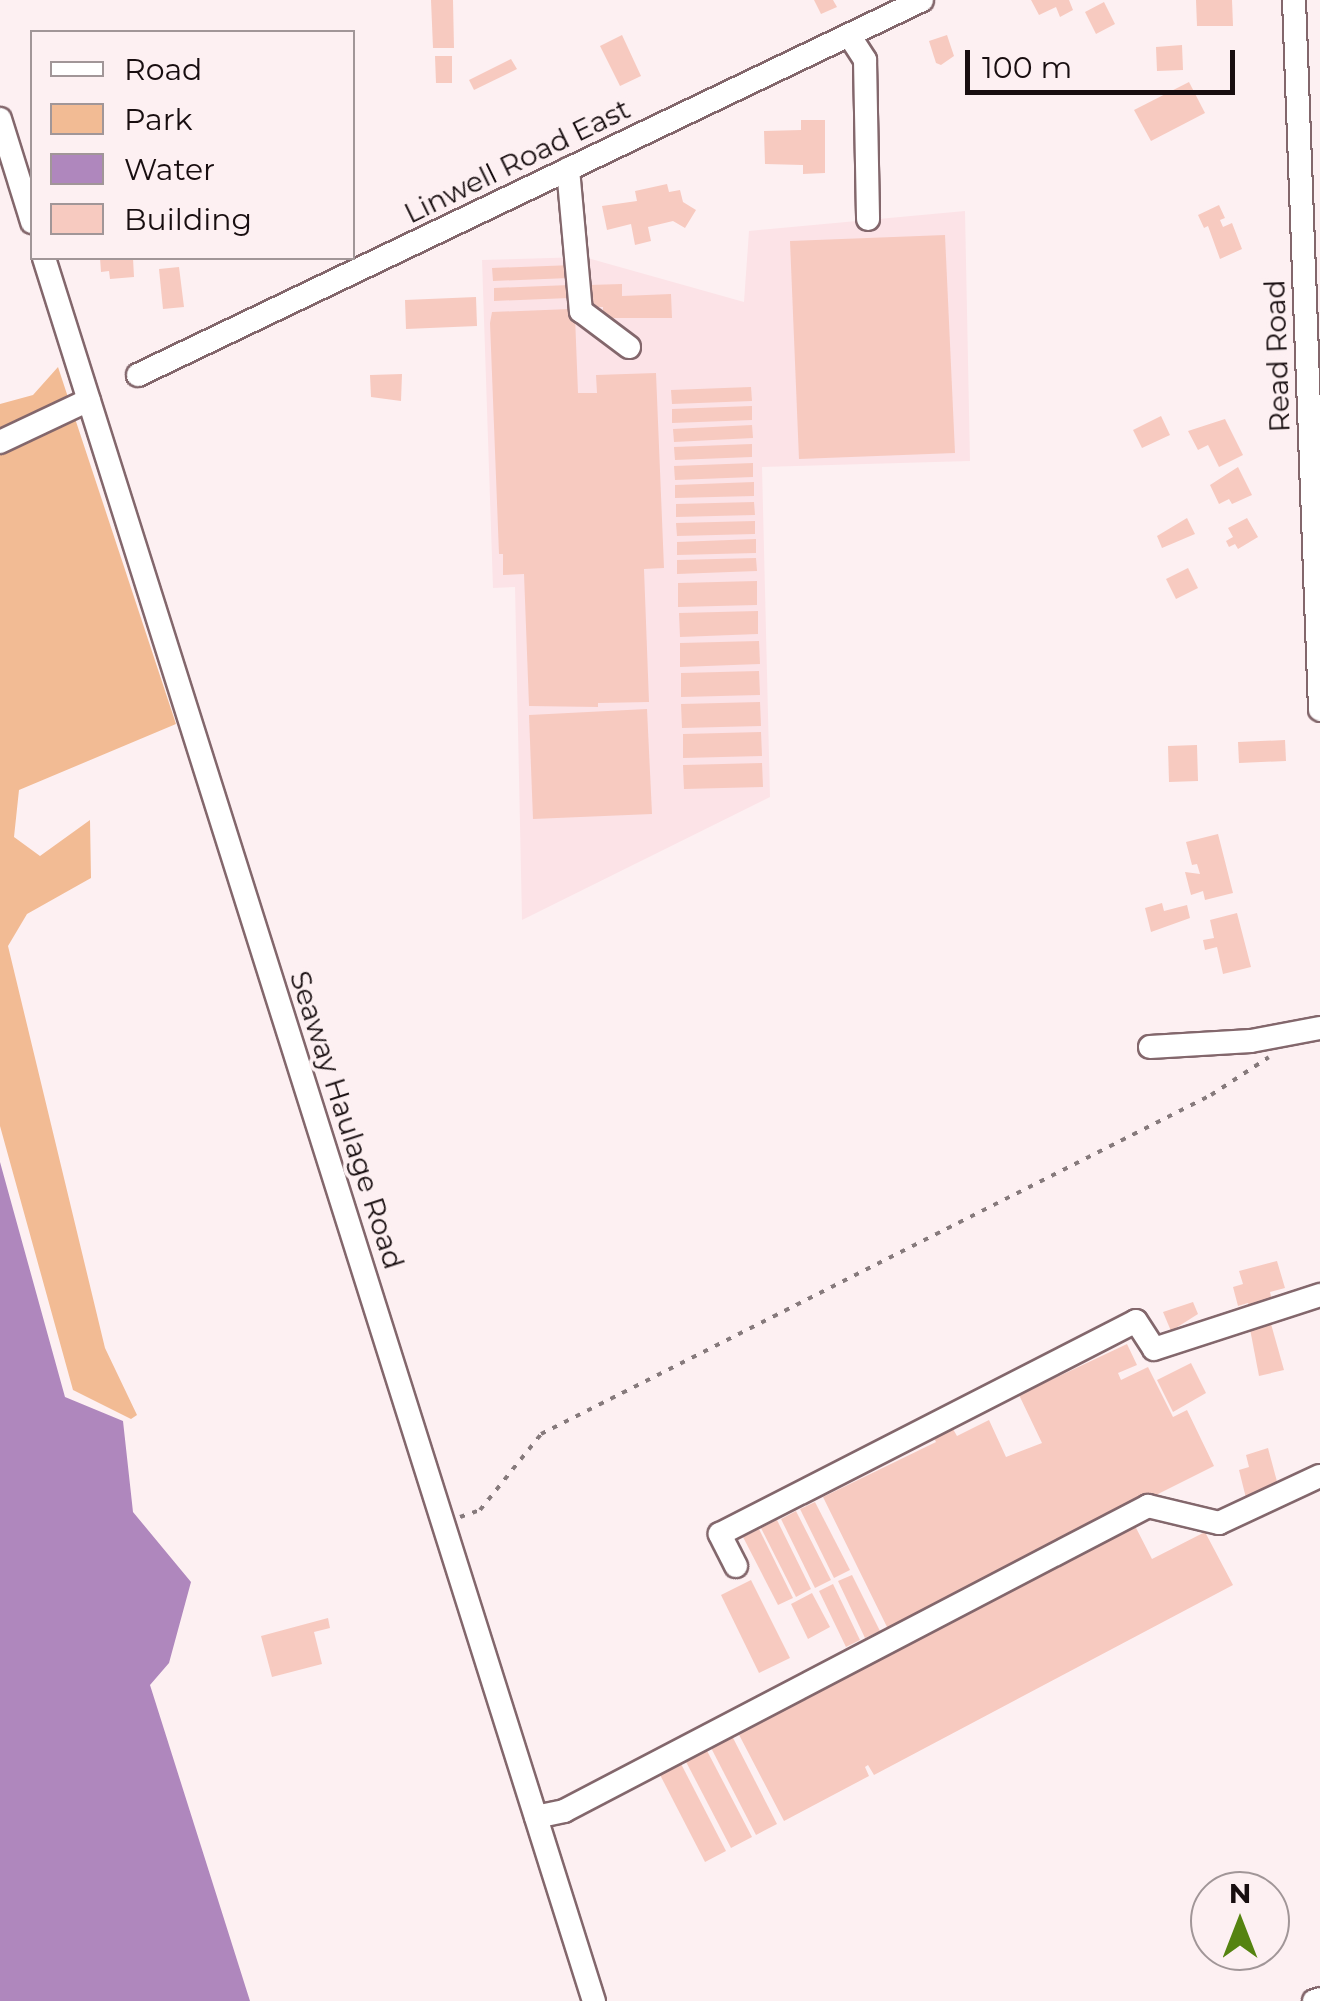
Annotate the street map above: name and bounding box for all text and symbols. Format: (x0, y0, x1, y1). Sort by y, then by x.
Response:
legend (30, 30, 355, 260)
scale bar (970, 30, 1240, 92)
text: 100 m (982, 49, 1072, 86)
text: Road (124, 51, 202, 88)
street label: Linwell Road East (399, 92, 635, 230)
text: Park (124, 101, 193, 138)
text: Water (124, 151, 215, 188)
text: Building (124, 201, 252, 238)
street label: Read Road (1258, 279, 1296, 433)
street label: Seaway Haulage Road (283, 967, 411, 1273)
north arrow (1190, 1871, 1290, 1971)
text: N (1229, 1876, 1251, 1910)

